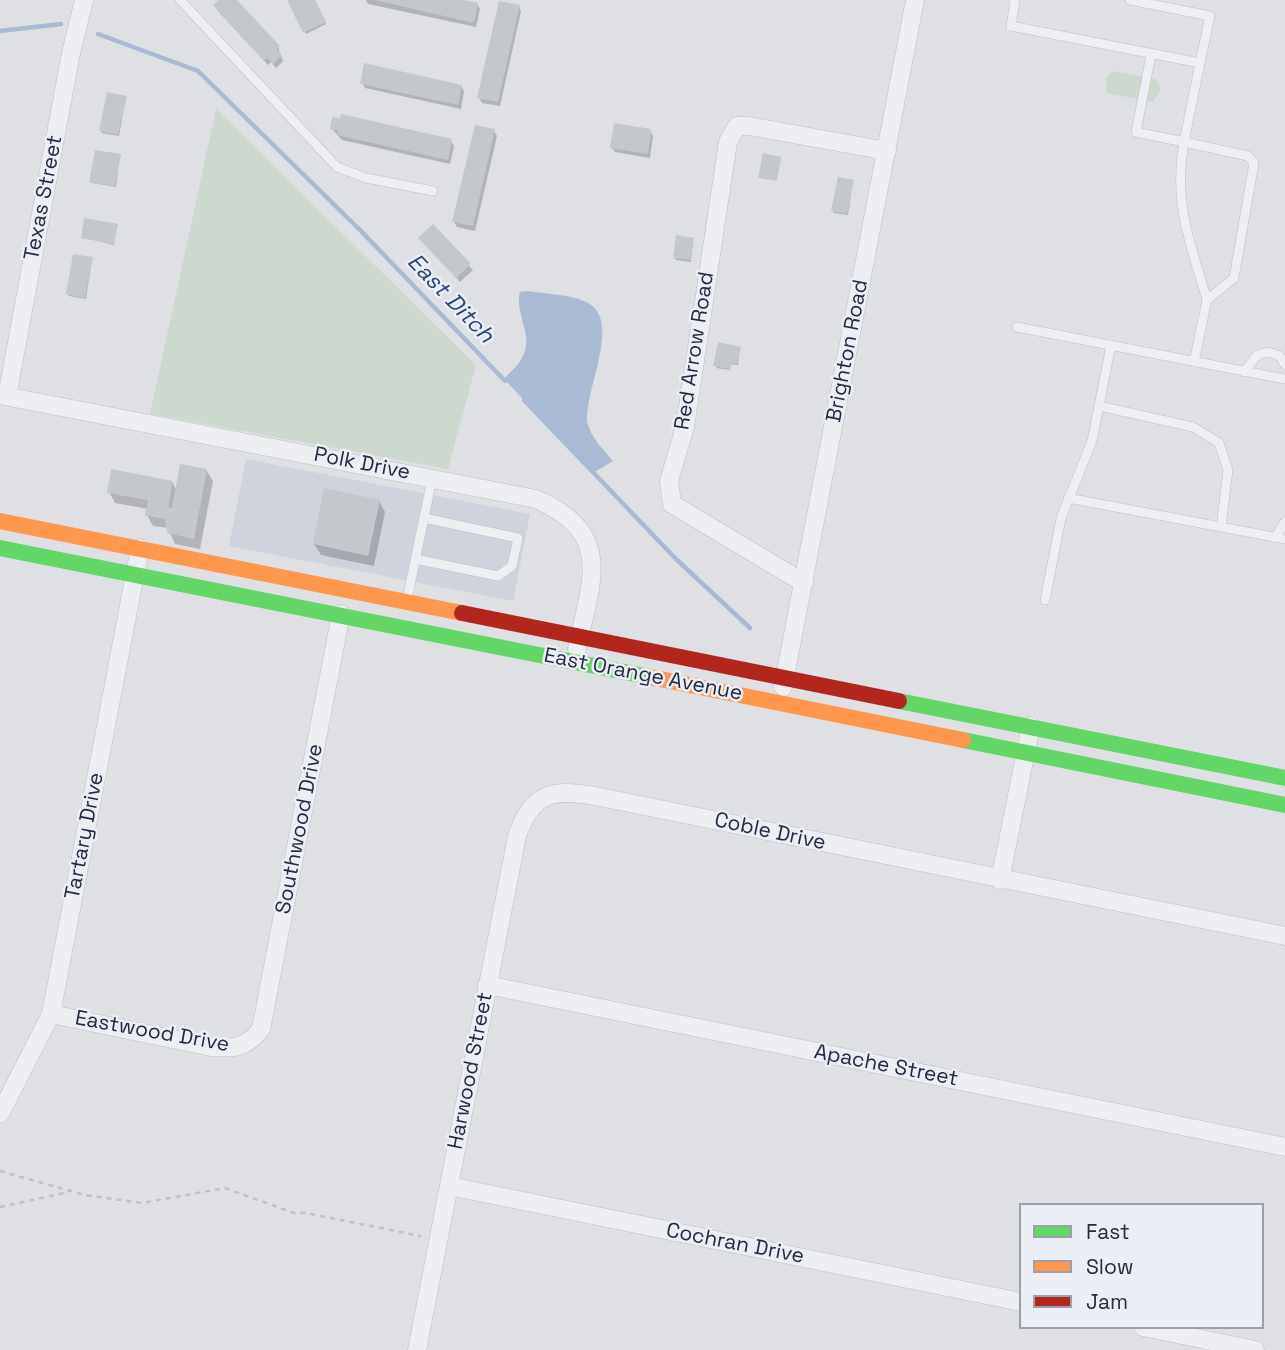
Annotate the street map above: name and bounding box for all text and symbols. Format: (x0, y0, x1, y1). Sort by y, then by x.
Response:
street label: Texas Street (20, 133, 68, 263)
water label: East Ditch (401, 249, 499, 349)
street label: Red Arrow Road (670, 270, 720, 432)
street label: Brighton Road (822, 277, 874, 425)
street label: Polk Drive (312, 442, 412, 486)
street label: East Orange Avenue (542, 643, 744, 707)
street label: Southwood Drive (271, 742, 329, 916)
street label: Tartary Drive (60, 770, 110, 902)
street label: Coble Drive (712, 808, 828, 856)
street label: Harwood Street (443, 990, 499, 1152)
street label: Eastwood Drive (73, 1006, 231, 1058)
street label: Apache Street (812, 1040, 960, 1092)
legend (1019, 1203, 1264, 1329)
street label: Cochran Drive (664, 1218, 806, 1270)
text: Fast (1086, 1218, 1130, 1245)
text: Slow (1086, 1253, 1134, 1280)
text: Jam (1086, 1288, 1128, 1315)

